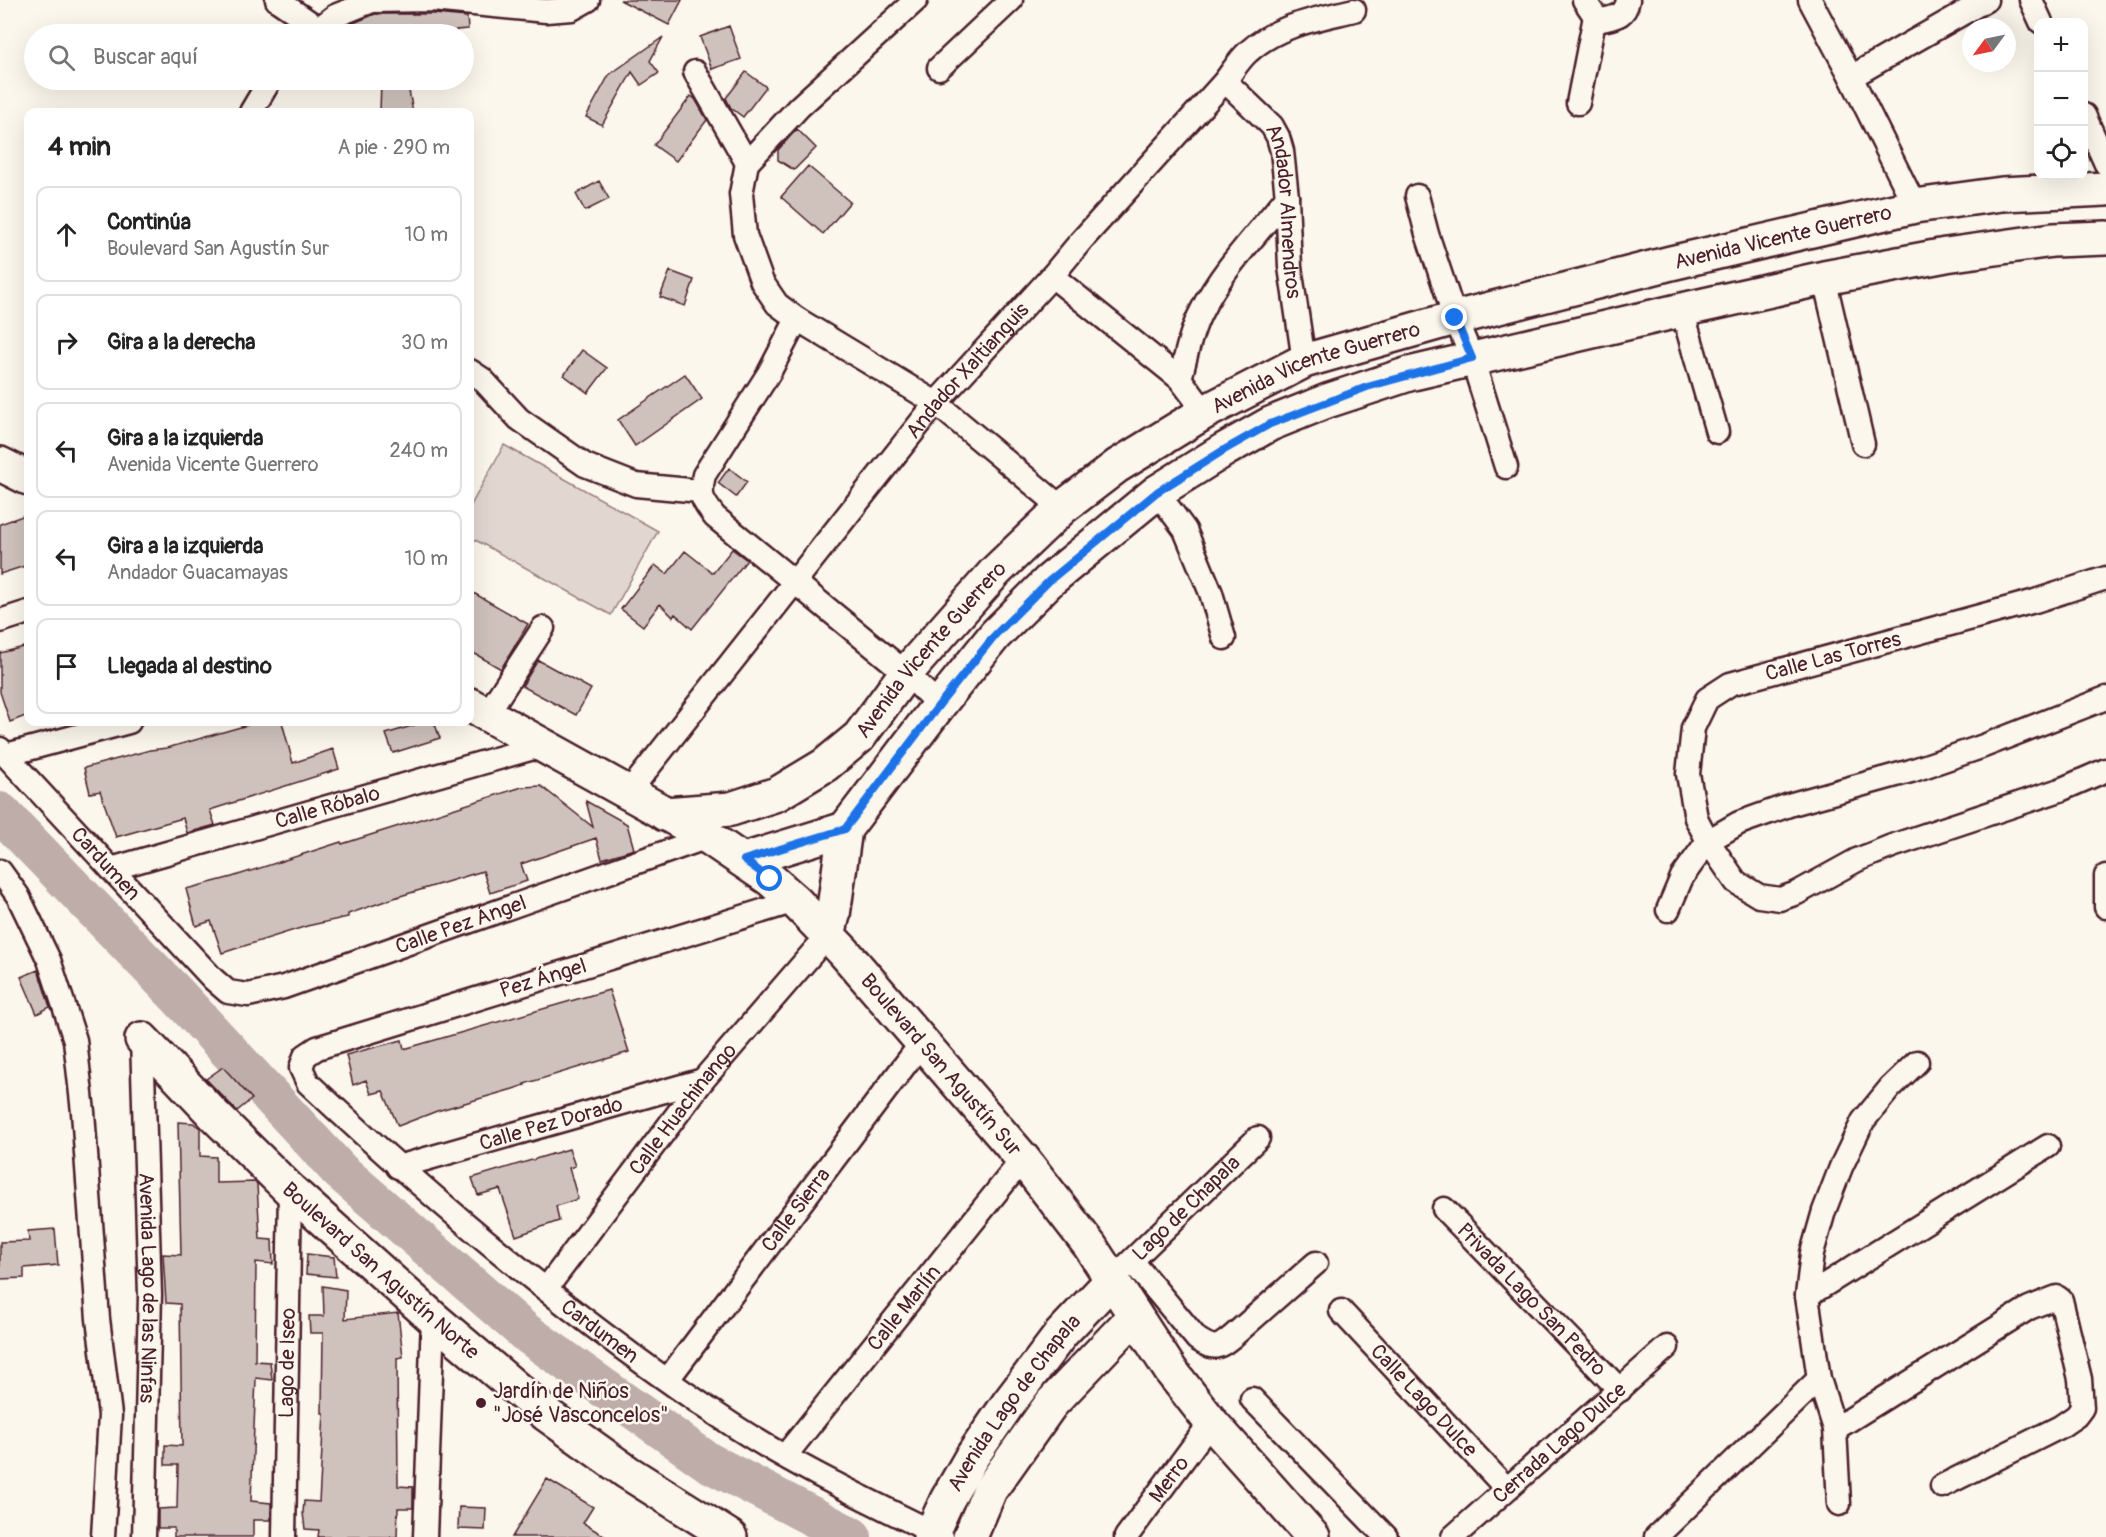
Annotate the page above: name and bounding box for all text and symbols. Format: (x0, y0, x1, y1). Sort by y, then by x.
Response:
north arrow (1962, 18, 2016, 72)
map controls (2034, 18, 2088, 180)
button: + (2034, 18, 2088, 72)
search box (24, 24, 474, 90)
icon: search (45, 41, 78, 74)
text: Buscar aquí (93, 43, 198, 71)
button: − (2034, 72, 2088, 126)
street label: Andador Almendros (1259, 119, 1308, 301)
button: locate (2034, 126, 2088, 180)
text: 4 min (48, 131, 111, 163)
text: A pie · 290 m (337, 135, 450, 160)
street label: Avenida Vicente Guerrero (1672, 199, 1894, 276)
text: Continúa (107, 208, 191, 236)
icon: ahead (50, 218, 83, 251)
text: 10 m (404, 222, 448, 247)
text: Boulevard San Agustín Sur (107, 236, 329, 261)
street label: Andador Xaltianguis (900, 297, 1035, 444)
route end (1441, 304, 1467, 330)
street label: Avenida Vicente Guerrero (1207, 316, 1423, 420)
icon: right (50, 326, 83, 359)
text: Gira a la derecha (107, 328, 255, 356)
text: 30 m (401, 330, 448, 355)
text: Gira a la izquierda (107, 424, 264, 452)
icon: left (50, 434, 83, 467)
text: 240 m (389, 438, 448, 463)
text: Avenida Vicente Guerrero (107, 452, 319, 477)
text: Gira a la izquierda (107, 532, 264, 560)
icon: left (50, 542, 83, 575)
text: 10 m (404, 546, 448, 571)
street label: Avenida Vicente Guerrero (850, 555, 1012, 744)
text: Andador Guacamayas (107, 560, 288, 585)
street label: Calle Las Torres (1762, 625, 1905, 688)
icon: arrive (50, 650, 83, 683)
text: Llegada al destino (107, 652, 272, 680)
street label: Calle Róbalo (272, 780, 383, 835)
street label: Cardumen (65, 821, 146, 906)
route start (756, 865, 782, 891)
street label: Calle Pez Ángel (392, 889, 530, 961)
street label: Pez Ángel (496, 953, 590, 1004)
street label: Boulevard San Agustín Sur (854, 968, 1028, 1162)
street label: Calle Huachinango (623, 1038, 743, 1181)
street label: Calle Pez Dorado (476, 1091, 626, 1157)
street label: Lago de Chapala (1127, 1150, 1246, 1267)
street label: Calle Sierra (756, 1163, 837, 1258)
street label: Avenida Lago de las Ninfas (132, 1172, 163, 1404)
street label: Boulevard San Agustín Norte (276, 1176, 485, 1366)
street label: Privada Lago San Pedro (1451, 1217, 1612, 1382)
street label: Calle Marlín (862, 1259, 947, 1357)
street label: Cardumen (555, 1293, 644, 1369)
street label: Lago de Iseo (273, 1308, 302, 1418)
street label: Avenida Lago de Chapala (942, 1308, 1087, 1497)
street label: Calle Lago Dulce (1364, 1338, 1484, 1463)
street label: Cerrada Lago Dulce (1487, 1376, 1633, 1510)
place label: Jardín de Niños "José Vasconcelos" (493, 1378, 669, 1429)
marker: Jardín de Niños "José Vasconcelos" (474, 1396, 488, 1410)
street label: Merro (1143, 1451, 1195, 1508)

